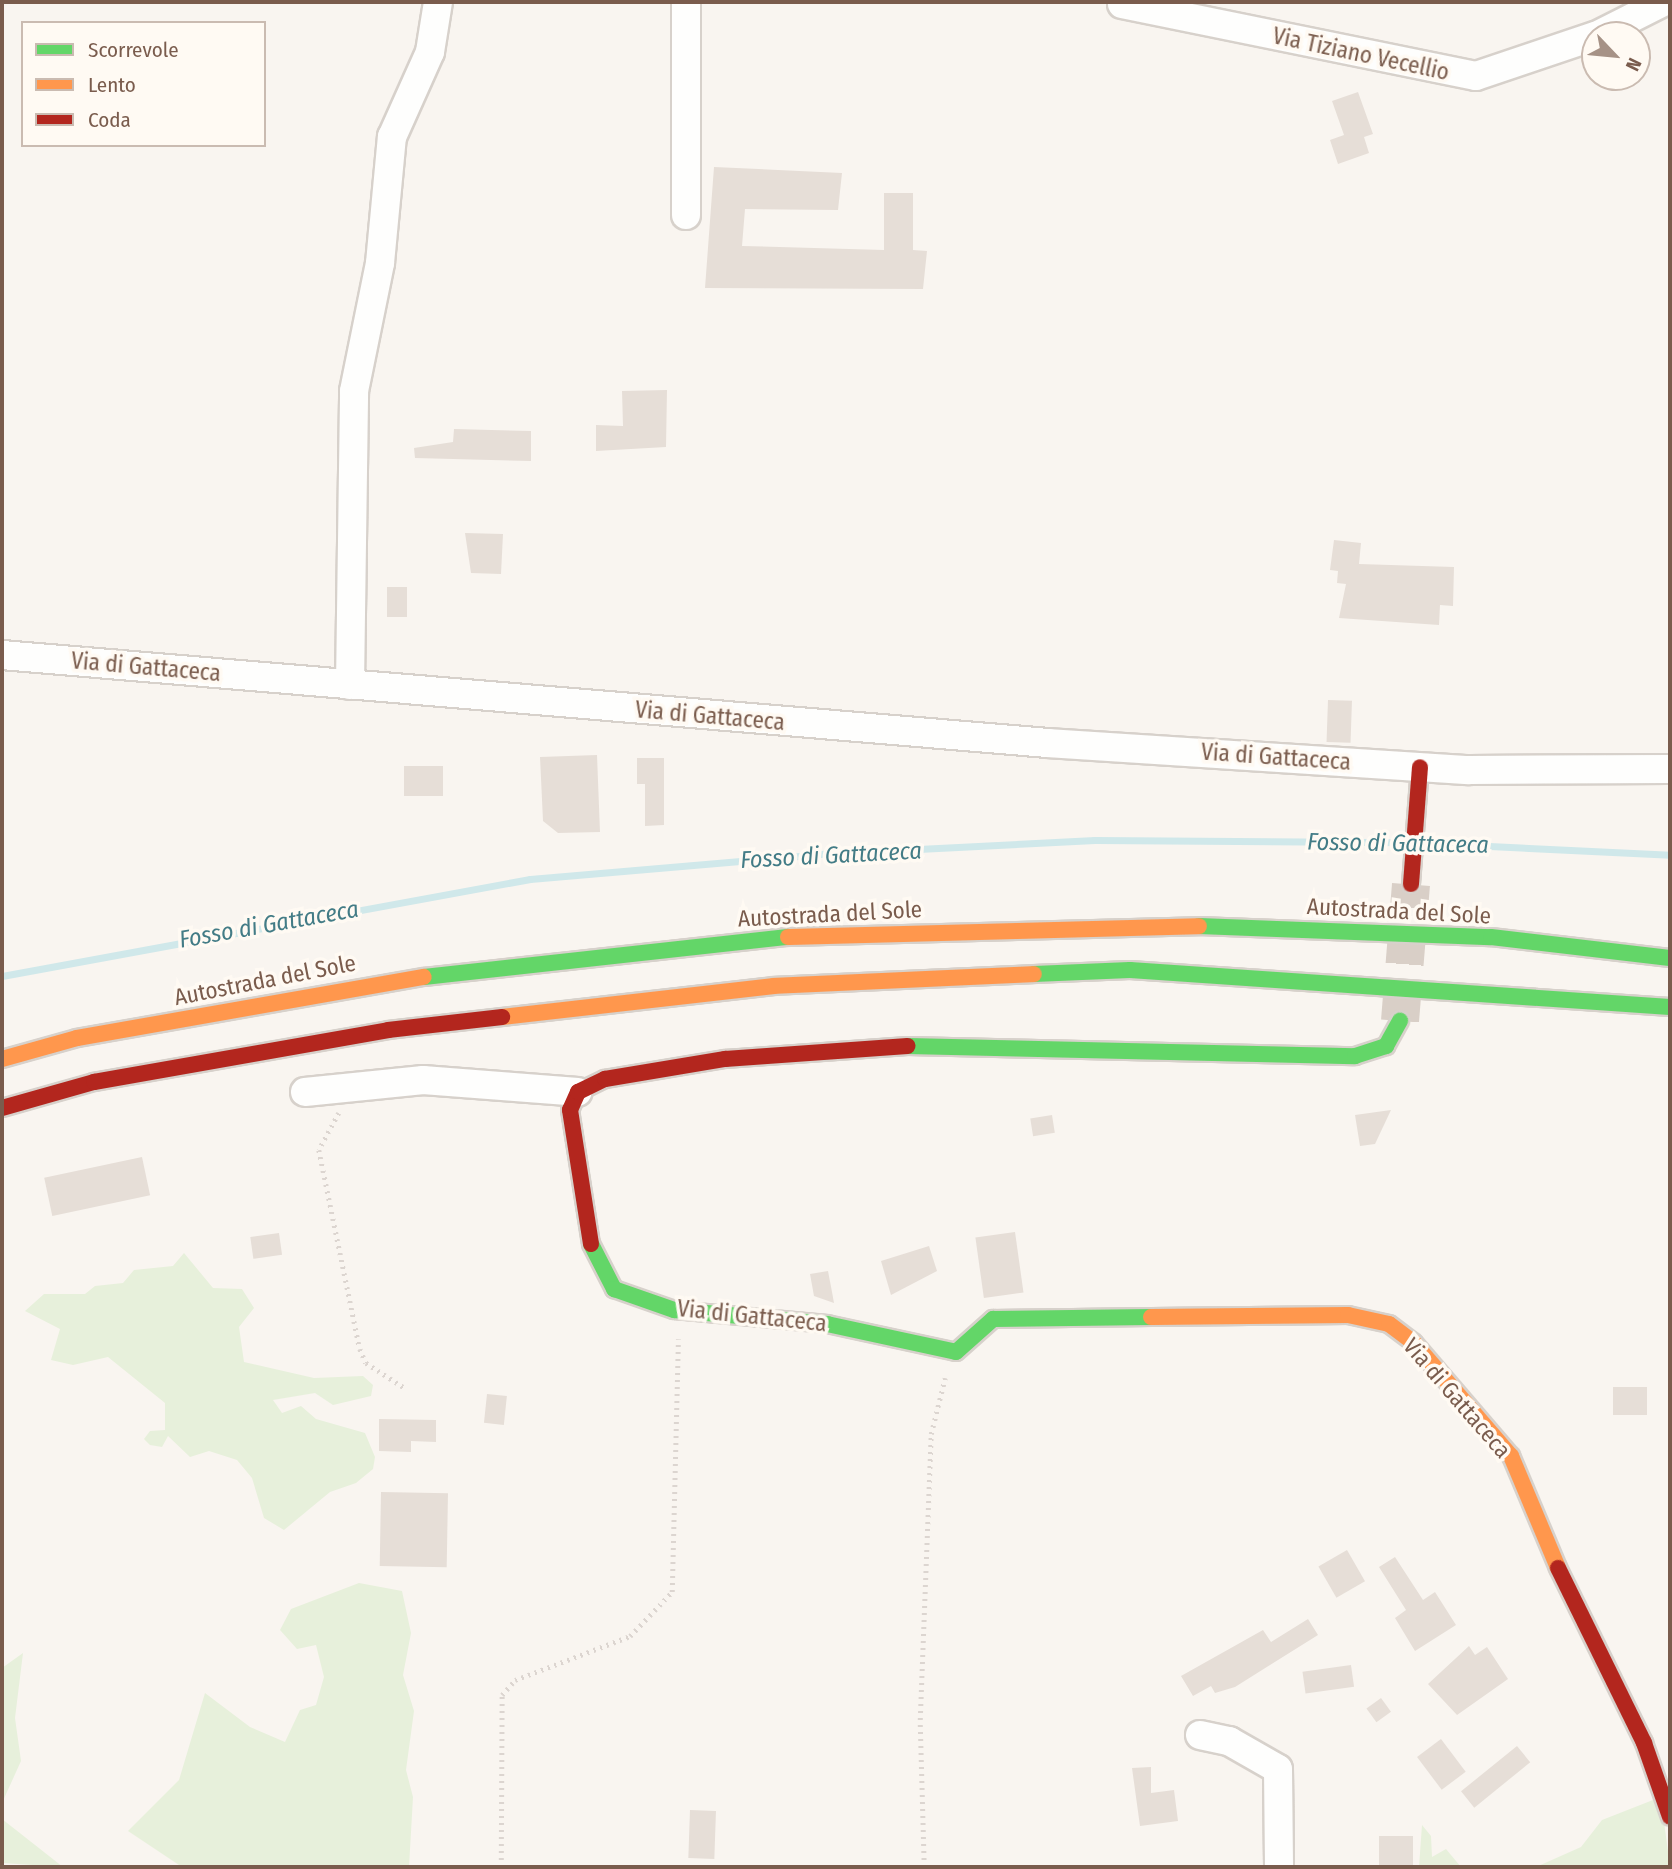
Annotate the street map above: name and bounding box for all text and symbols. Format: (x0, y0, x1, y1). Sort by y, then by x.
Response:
legend (21, 21, 266, 147)
north arrow (1581, 21, 1651, 91)
street label: Via Tiziano Vecellio (1270, 22, 1452, 86)
text: Scorrevole (88, 37, 179, 63)
text: N (1621, 54, 1646, 75)
text: Lento (88, 72, 136, 98)
text: Coda (88, 107, 131, 133)
street label: Via di Gattaceca (70, 647, 222, 687)
street label: Via di Gattaceca (634, 696, 786, 736)
street label: Via di Gattaceca (1200, 738, 1352, 776)
water label: Fosso di Gattaceca (1307, 828, 1489, 860)
water label: Fosso di Gattaceca (740, 837, 922, 875)
street label: Autostrada del Sole (1306, 892, 1492, 930)
water label: Fosso di Gattaceca (177, 895, 361, 955)
street label: Autostrada del Sole (737, 895, 923, 933)
street label: Autostrada del Sole (172, 949, 358, 1011)
street label: Via di Gattaceca (676, 1294, 828, 1338)
street label: Via di Gattaceca (1397, 1332, 1517, 1464)

